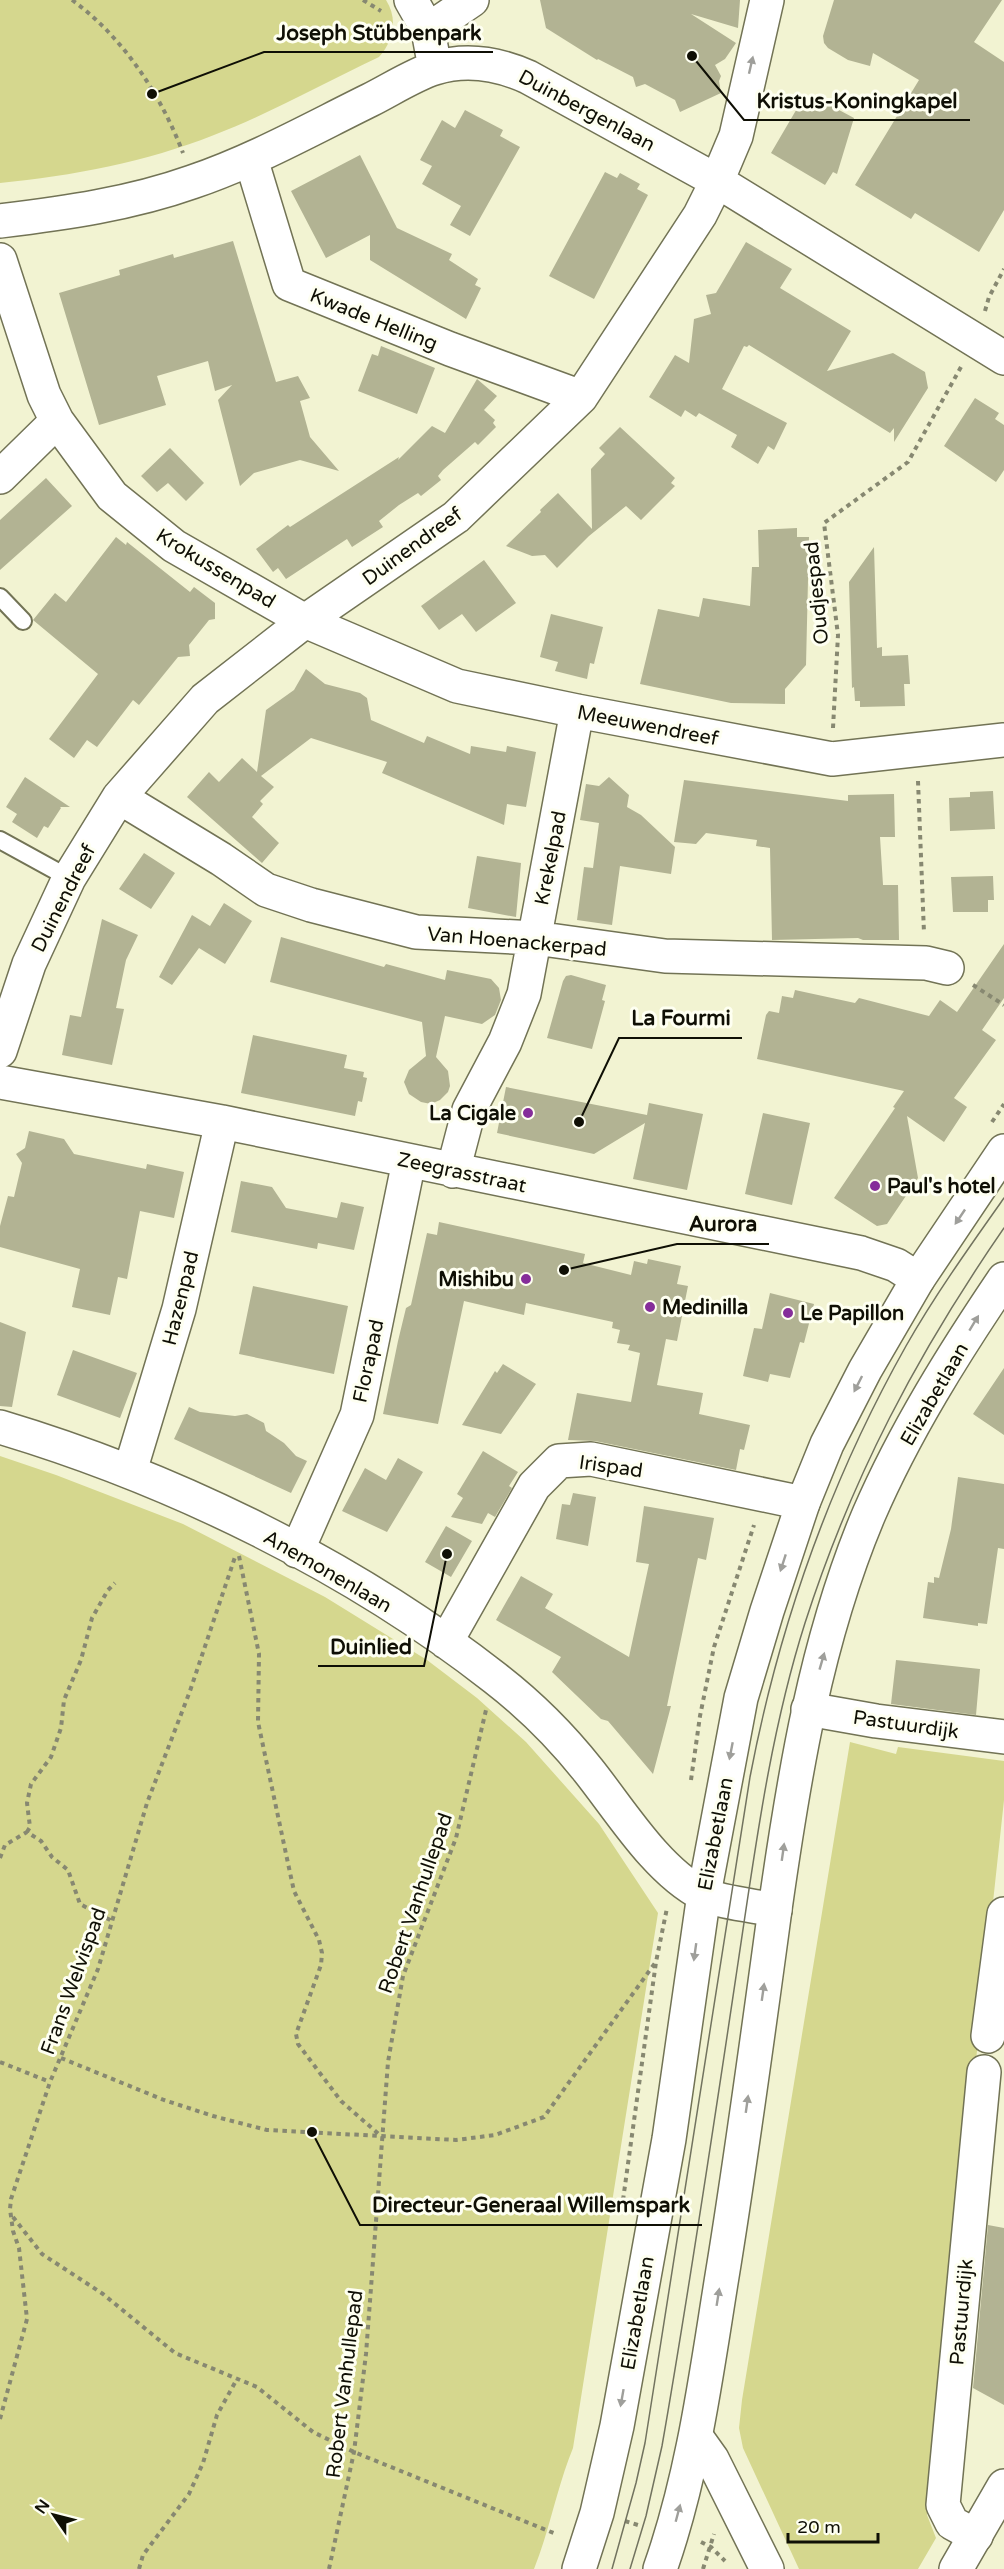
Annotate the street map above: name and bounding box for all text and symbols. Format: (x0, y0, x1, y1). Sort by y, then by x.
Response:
callout: Joseph Stübbenpark (264, 13, 493, 52)
text: Joseph Stübbenpark (275, 21, 482, 46)
one-way arrow (747, 56, 757, 74)
street label: Duinbergenlaan (514, 65, 659, 157)
callout: Kristus-Koningkapel (744, 81, 970, 120)
text: Kristus-Koningkapel (756, 89, 958, 114)
street label: Kwade Helling (306, 283, 441, 356)
street label: Duinendreef (358, 502, 468, 591)
street label: Krokussenpad (151, 524, 280, 614)
street label: Oudjespad (800, 540, 834, 646)
street label: Meeuwendreef (575, 701, 721, 752)
street label: Krekelpad (530, 809, 572, 907)
street label: Duinendreef (26, 840, 102, 956)
street label: Van Hoenackerpad (426, 922, 608, 962)
callout: La Fourmi (619, 999, 742, 1038)
text: La Fourmi (631, 1006, 731, 1031)
place label: La Cigale (429, 1102, 516, 1126)
marker: La Cigale (521, 1106, 535, 1120)
street label: Zeegrasstraat (395, 1148, 529, 1198)
place label: Paul's hotel (887, 1175, 996, 1199)
marker: Paul's hotel (868, 1179, 882, 1193)
callout: Aurora (677, 1205, 769, 1244)
one-way arrow (954, 1209, 965, 1226)
text: Aurora (689, 1212, 757, 1237)
street label: Hazenpad (158, 1249, 204, 1348)
place label: Mishibu (438, 1268, 514, 1292)
marker: Mishibu (519, 1272, 533, 1286)
place label: Medinilla (662, 1296, 748, 1320)
marker: Medinilla (643, 1300, 657, 1314)
place label: Le Papillon (800, 1302, 904, 1326)
marker: Le Papillon (781, 1306, 795, 1320)
one-way arrow (969, 1315, 980, 1331)
street label: Florapad (348, 1317, 390, 1405)
street label: Elizabetlaan (896, 1339, 974, 1450)
one-way arrow (853, 1375, 863, 1392)
street label: Irispad (577, 1451, 644, 1483)
street label: Anemonenlaan (259, 1525, 396, 1618)
one-way arrow (778, 1554, 787, 1572)
callout: Duinlied (318, 1627, 424, 1666)
text: Duinlied (330, 1635, 412, 1660)
one-way arrow (818, 1652, 827, 1670)
street label: Pastuurdijk (851, 1706, 960, 1744)
one-way arrow (726, 1742, 735, 1761)
street label: Elizabetlaan (693, 1775, 739, 1893)
street label: Robert Vanhullepad (374, 1810, 458, 1997)
one-way arrow (779, 1842, 788, 1861)
street label: Frans Welvispad (36, 1905, 112, 2058)
one-way arrow (691, 1943, 700, 1962)
one-way arrow (759, 1982, 768, 2001)
one-way arrow (743, 2095, 752, 2114)
callout: Directeur-Generaal Willemspark (360, 2186, 702, 2225)
text: Directeur-Generaal Willemspark (372, 2193, 691, 2218)
street label: Elizabetlaan (616, 2254, 660, 2372)
street label: Pastuurdijk (945, 2258, 979, 2366)
one-way arrow (714, 2288, 723, 2307)
street label: Robert Vanhullepad (322, 2289, 368, 2479)
one-way arrow (617, 2389, 626, 2408)
north arrow (24, 2485, 84, 2545)
text: N (31, 2496, 54, 2518)
one-way arrow (673, 2504, 683, 2523)
scale bar (788, 2506, 878, 2544)
text: 20 m (797, 2516, 841, 2538)

